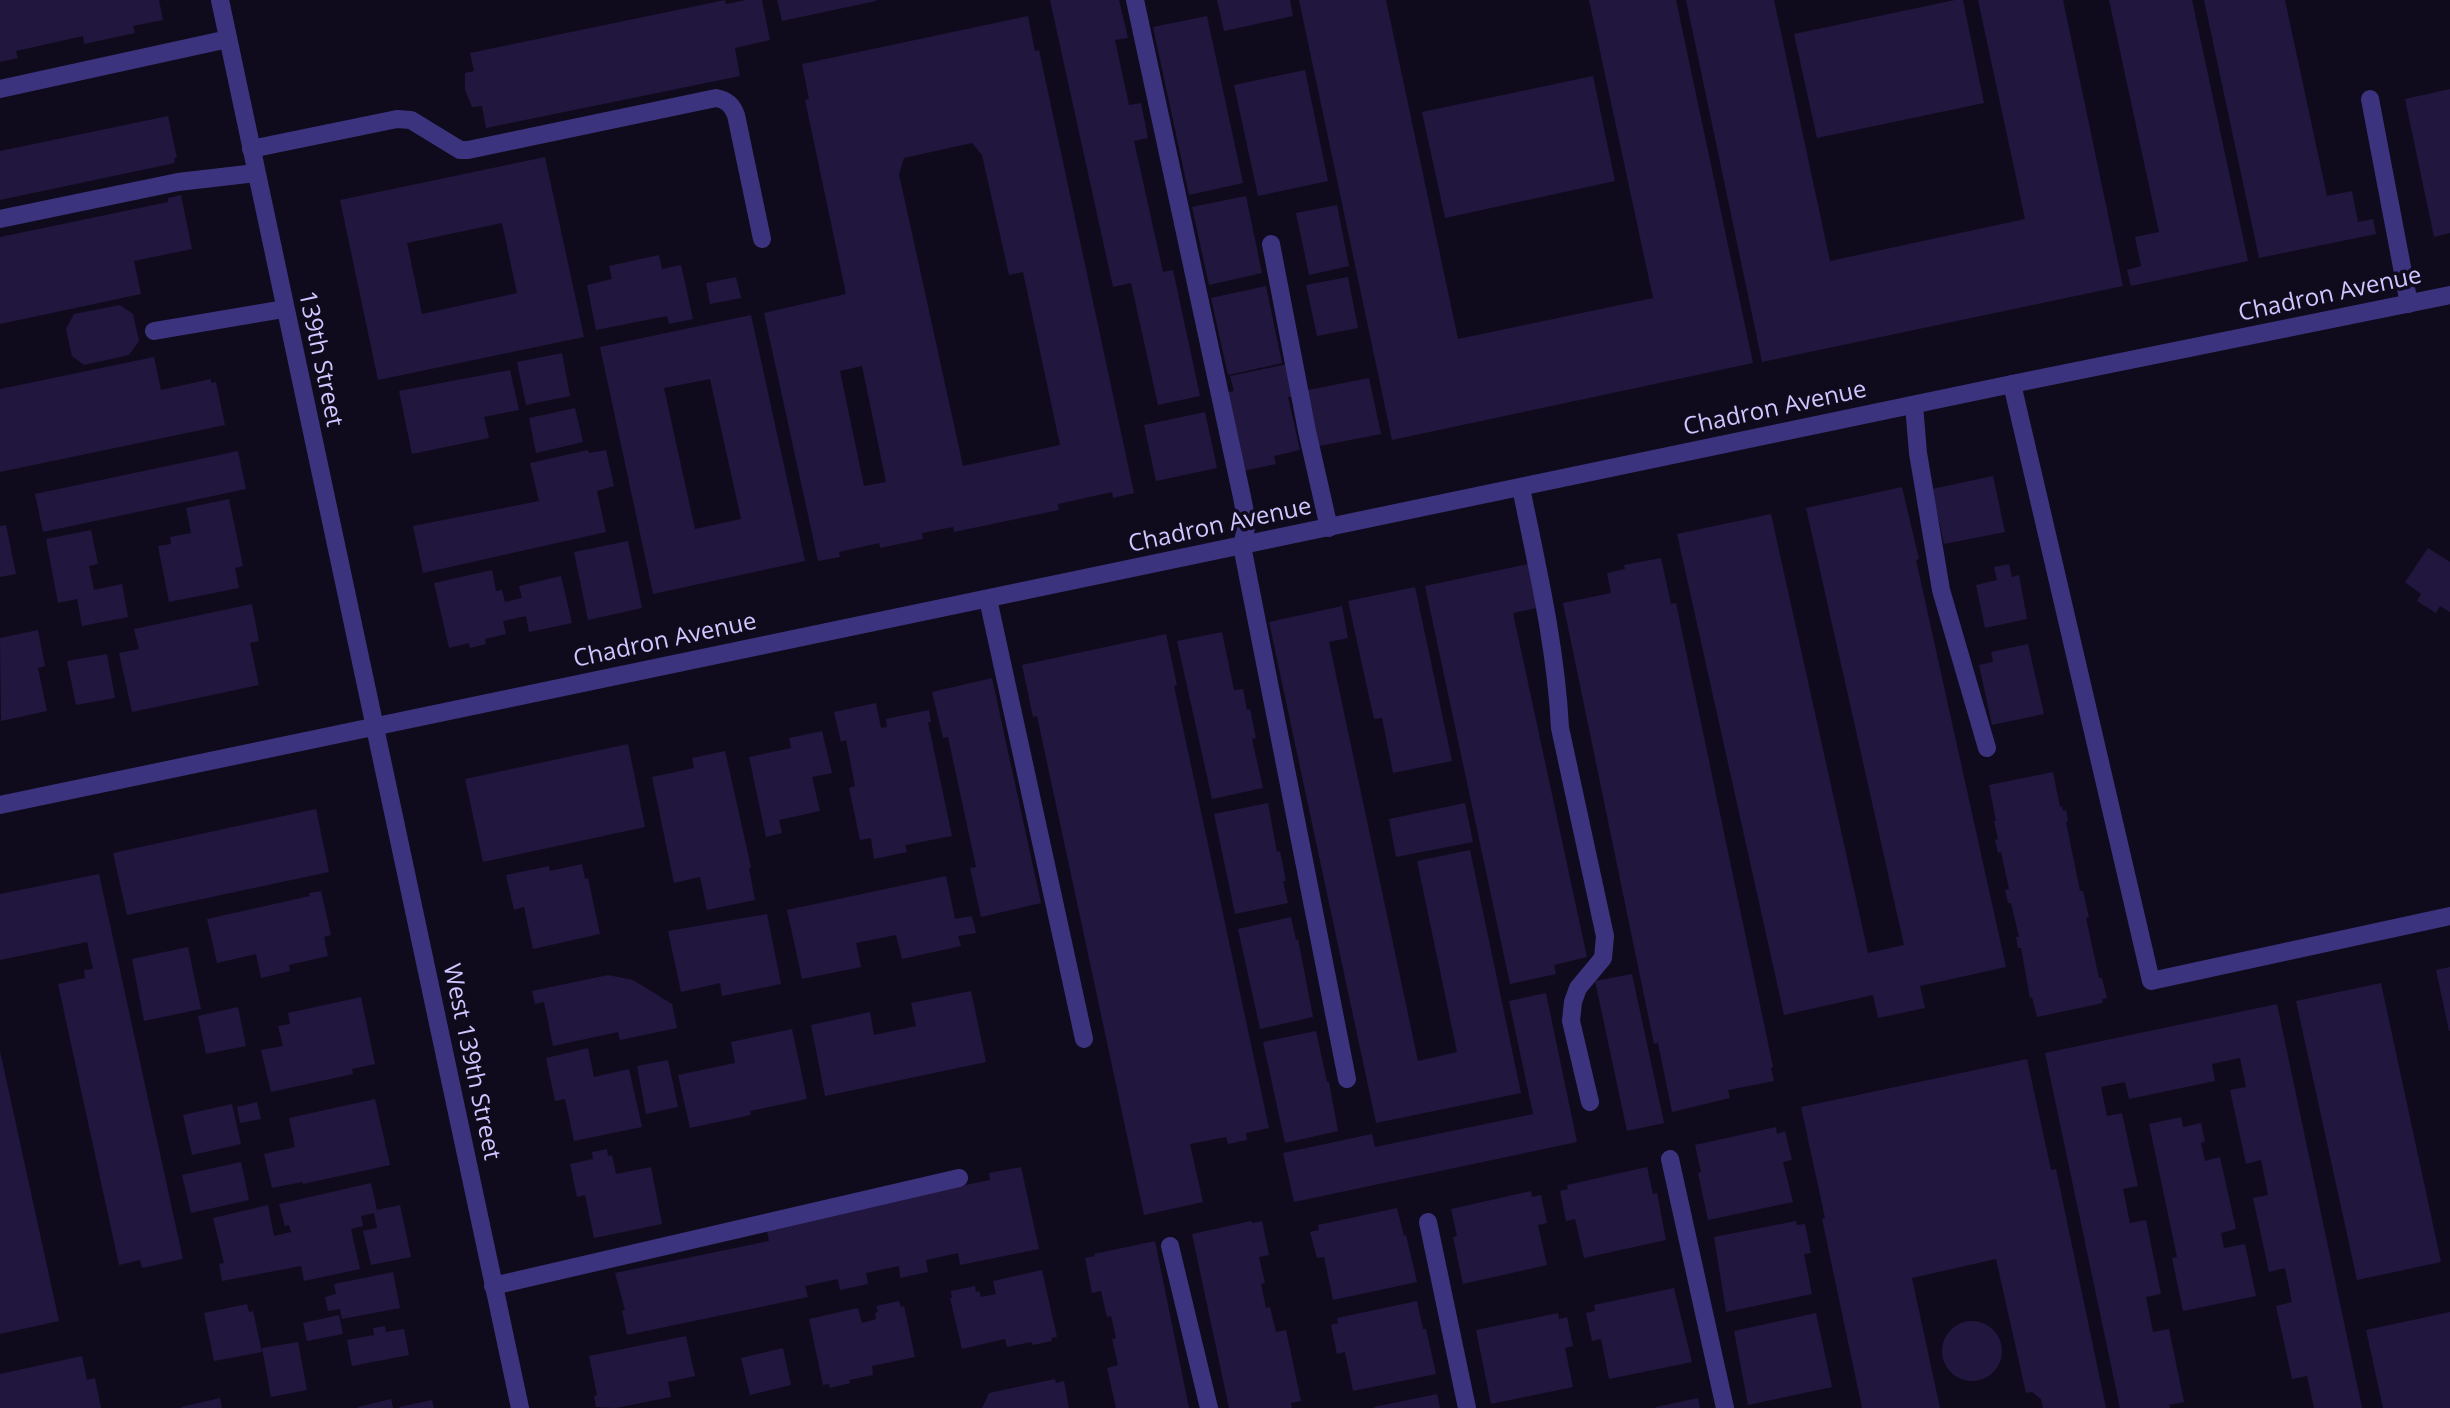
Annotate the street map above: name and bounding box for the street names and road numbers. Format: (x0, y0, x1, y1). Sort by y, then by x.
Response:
street label: Chadron Avenue (2236, 262, 2424, 328)
street label: 139th Street (292, 289, 348, 429)
street label: Chadron Avenue (1681, 376, 1869, 442)
street label: Chadron Avenue (1126, 493, 1314, 559)
street label: Chadron Avenue (571, 608, 759, 674)
street label: West 139th Street (436, 961, 506, 1163)

